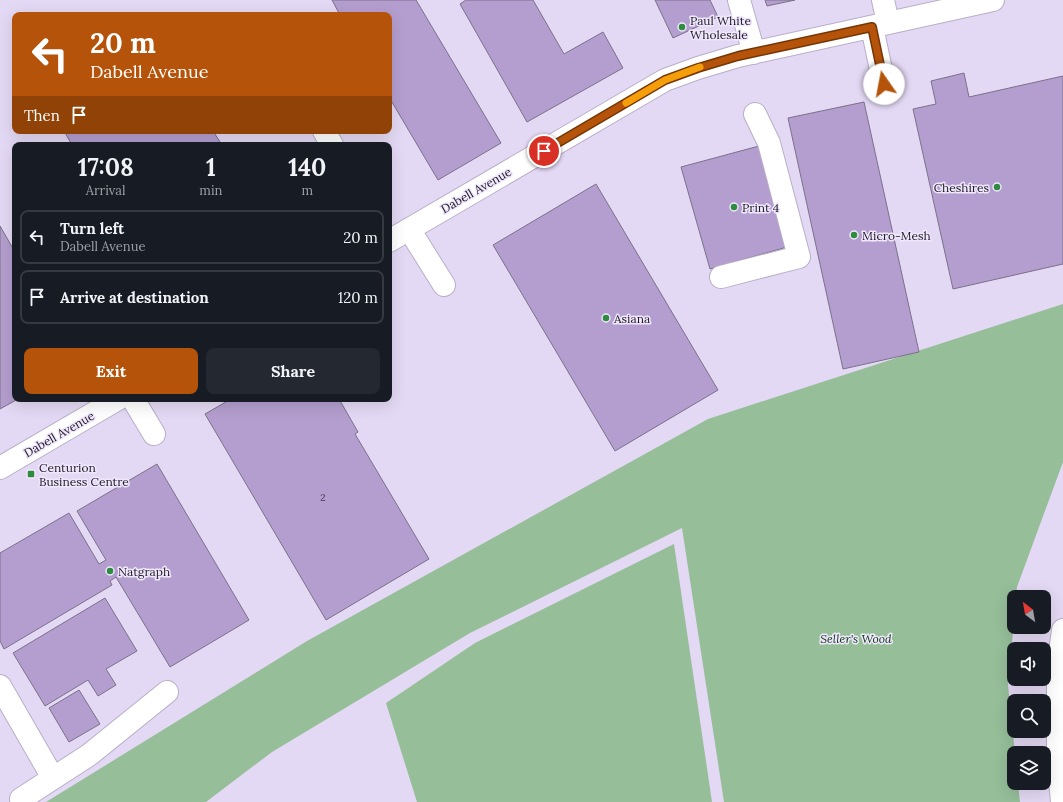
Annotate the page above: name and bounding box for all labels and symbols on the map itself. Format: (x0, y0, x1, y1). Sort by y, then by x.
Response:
place label: Paul White Wholesale (690, 13, 751, 42)
marker: Paul White Wholesale (677, 22, 687, 32)
position arrow (863, 63, 905, 105)
pin (527, 134, 561, 168)
street label: Dabell Avenue (438, 164, 514, 216)
place label: Cheshires (934, 180, 989, 195)
marker: Cheshires (992, 182, 1002, 192)
place label: Print 4 (742, 200, 780, 215)
marker: Print 4 (729, 202, 739, 212)
place label: Micro-Mesh (862, 228, 931, 243)
marker: Micro-Mesh (849, 230, 859, 240)
place label: Asiana (613, 311, 650, 326)
marker: Asiana (601, 313, 611, 323)
street label: Dabell Avenue (21, 408, 97, 460)
place label: Centurion Business Centre (39, 460, 129, 489)
marker: Centurion Business Centre (26, 469, 36, 479)
house number: 2 (320, 491, 326, 504)
place label: Natgraph (118, 564, 170, 579)
marker: Natgraph (105, 566, 115, 576)
north arrow (1007, 590, 1051, 634)
park label: Seller's Wood (820, 631, 892, 646)

